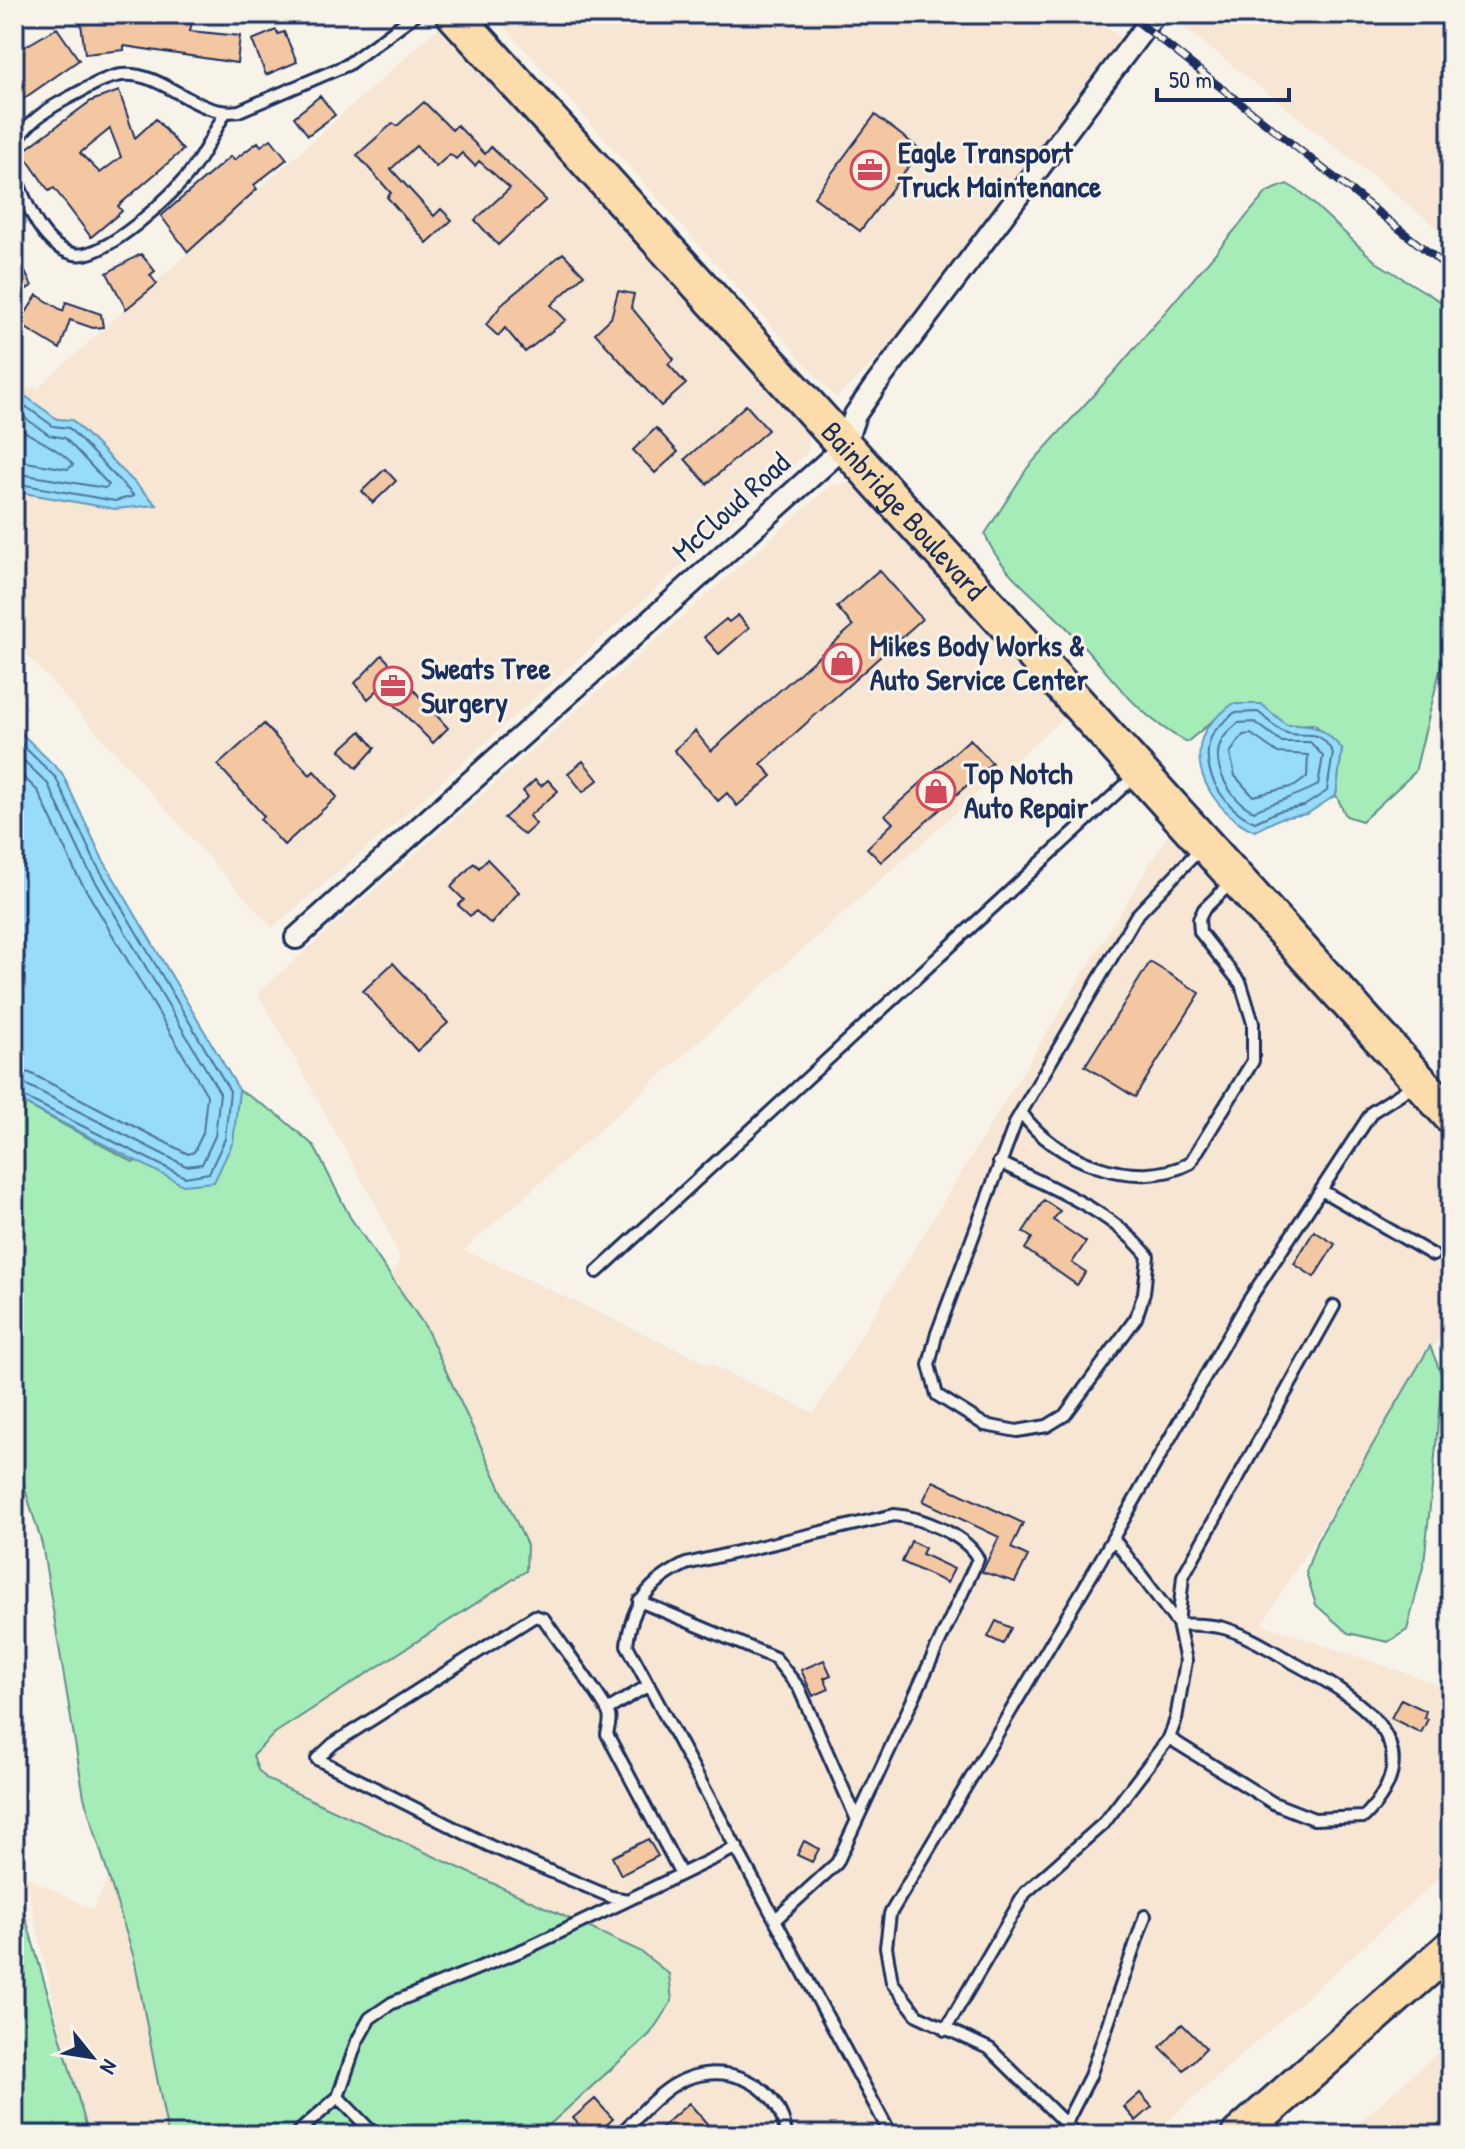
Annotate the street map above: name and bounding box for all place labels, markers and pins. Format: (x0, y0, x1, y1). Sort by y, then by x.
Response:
place label: Eagle Transport Truck Maintenance (897, 132, 1101, 206)
office icon: Eagle Transport Truck Maintenance (849, 149, 891, 191)
place label: Mikes Body Works & Auto Service Center (870, 625, 1089, 699)
shop icon: Mikes Body Works & Auto Service Center (821, 642, 863, 684)
place label: Sweats Tree Surgery (421, 648, 551, 723)
office icon: Sweats Tree Surgery (372, 665, 414, 707)
place label: Top Notch Auto Repair (963, 753, 1089, 828)
shop icon: Top Notch Auto Repair (915, 770, 957, 812)

